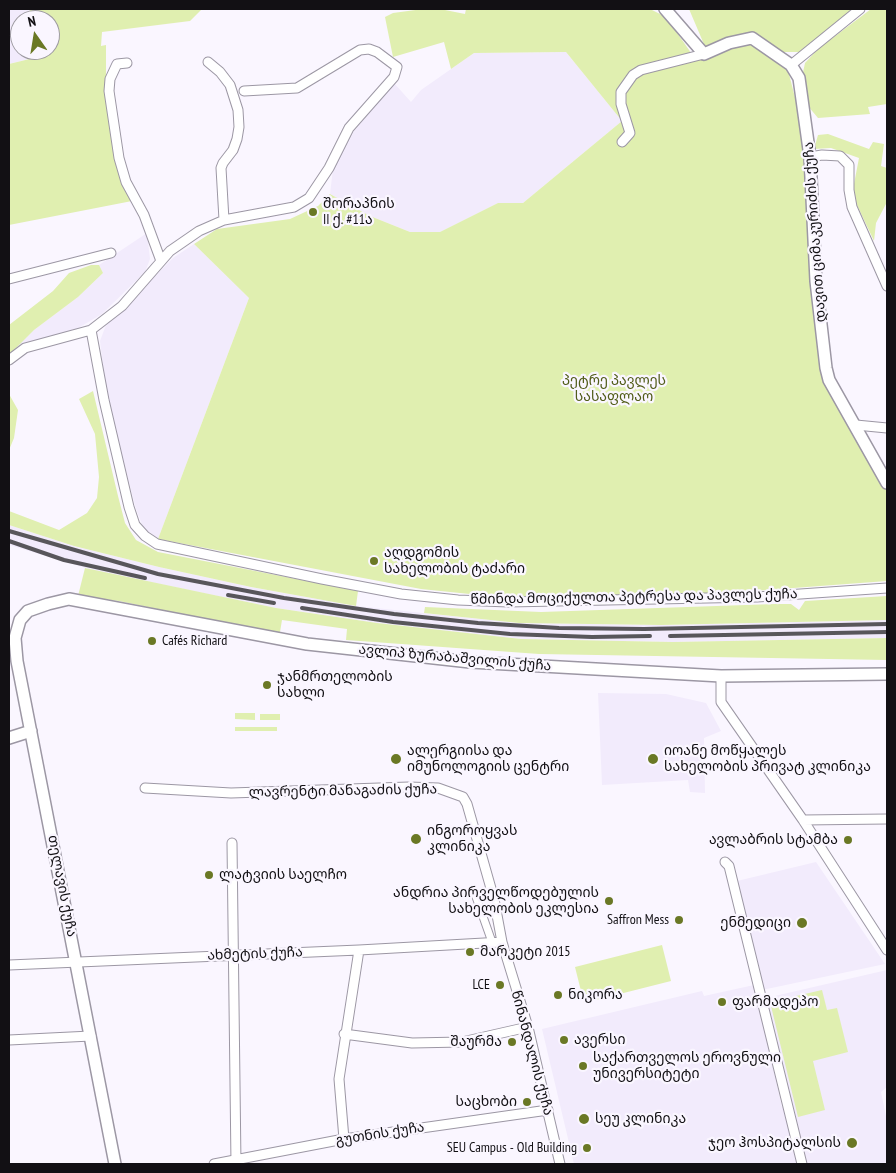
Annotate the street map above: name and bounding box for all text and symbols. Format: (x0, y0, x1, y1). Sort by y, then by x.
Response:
north arrow (10, 10, 60, 60)
text: N (26, 12, 38, 31)
street label: დავით ციმაკურიძის ქუჩა (800, 141, 830, 323)
place label: შორაპნის II ქ. #11ა (323, 196, 395, 228)
marker: შორაპნის II ქ. #11ა (307, 206, 319, 218)
park label: პეტრე პავლეს სასაფლაო (562, 373, 666, 406)
place label: აღდგომის სახელობის ტაძარი (384, 545, 525, 578)
marker: აღდგომის სახელობის ტაძარი (368, 555, 380, 567)
street label: წმინდა მოციქულთა პეტრესა და პავლეს ქუჩა (470, 586, 798, 608)
place label: Cafés Richard (162, 633, 227, 649)
marker: Cafés Richard (146, 635, 158, 647)
street label: ავლიპ ზურაბაშვილის ქუჩა (358, 641, 552, 675)
place label: ჯანმრთელობის სახლი (277, 669, 393, 702)
marker: ჯანმრთელობის სახლი (261, 679, 273, 691)
place label: ალერგიისა და იმუნოლოგიის ცენტრი (407, 743, 569, 776)
place label: იოანე მოწყალეს სახელობის პრივატ კლინიკა (664, 743, 871, 776)
marker: ალერგიისა და იმუნოლოგიის ცენტრი (389, 752, 403, 766)
marker: იოანე მოწყალეს სახელობის პრივატ კლინიკა (646, 752, 660, 766)
street label: ლავრენტი მანაგაძის ქუჩა (249, 781, 437, 801)
place label: ინგოროყვას კლინიკა (427, 823, 517, 856)
marker: ინგოროყვას კლინიკა (409, 832, 423, 846)
place label: ავლაბრის სტამბა (709, 832, 838, 848)
street label: თელავის ქუჩა (44, 834, 80, 938)
marker: ავლაბრის სტამბა (842, 834, 854, 846)
place label: ლატვიის საელჩო (219, 867, 347, 883)
marker: ლატვიის საელჩო (203, 869, 215, 881)
place label: ანდრია პირველწოდებულის სახელობის ეკლესია (393, 885, 599, 918)
marker: ანდრია პირველწოდებულის სახელობის ეკლესია (603, 895, 615, 907)
place label: Saffron Mess (607, 912, 669, 928)
marker: Saffron Mess (673, 914, 685, 926)
place label: ენმედიცი (720, 915, 791, 931)
marker: ენმედიცი (795, 916, 809, 930)
street label: ახმეტის ქუჩა (207, 944, 303, 964)
place label: მარკეტი 2015 (480, 944, 570, 960)
marker: მარკეტი 2015 (464, 946, 476, 958)
place label: LCE (473, 977, 490, 993)
marker: LCE (494, 979, 506, 991)
place label: ნიკორა (568, 987, 623, 1003)
street label: წინანდალის ქუჩა (507, 989, 557, 1117)
marker: ნიკორა (552, 989, 564, 1001)
place label: ფარმადეპო (732, 994, 818, 1010)
marker: ფარმადეპო (716, 996, 728, 1008)
place label: ავერსი (574, 1032, 626, 1048)
place label: შაურმა (450, 1034, 502, 1050)
marker: ავერსი (558, 1034, 570, 1046)
marker: შაურმა (506, 1036, 518, 1048)
place label: საქართველოს ეროვნული უნივერსიტეტი (593, 1050, 781, 1082)
marker: საქართველოს ეროვნული უნივერსიტეტი (577, 1060, 589, 1072)
place label: საცხობი (455, 1094, 517, 1110)
marker: საცხობი (521, 1096, 533, 1108)
place label: სეუ კლინიკა (595, 1111, 686, 1127)
marker: სეუ კლინიკა (577, 1112, 591, 1126)
street label: გუთნის ქუჩა (334, 1119, 426, 1149)
place label: ჯეო ჰოსპიტალსის (708, 1135, 841, 1151)
marker: ჯეო ჰოსპიტალსის (845, 1136, 859, 1150)
place label: SEU Campus - Old Building (447, 1140, 577, 1156)
marker: SEU Campus - Old Building (581, 1142, 593, 1154)

